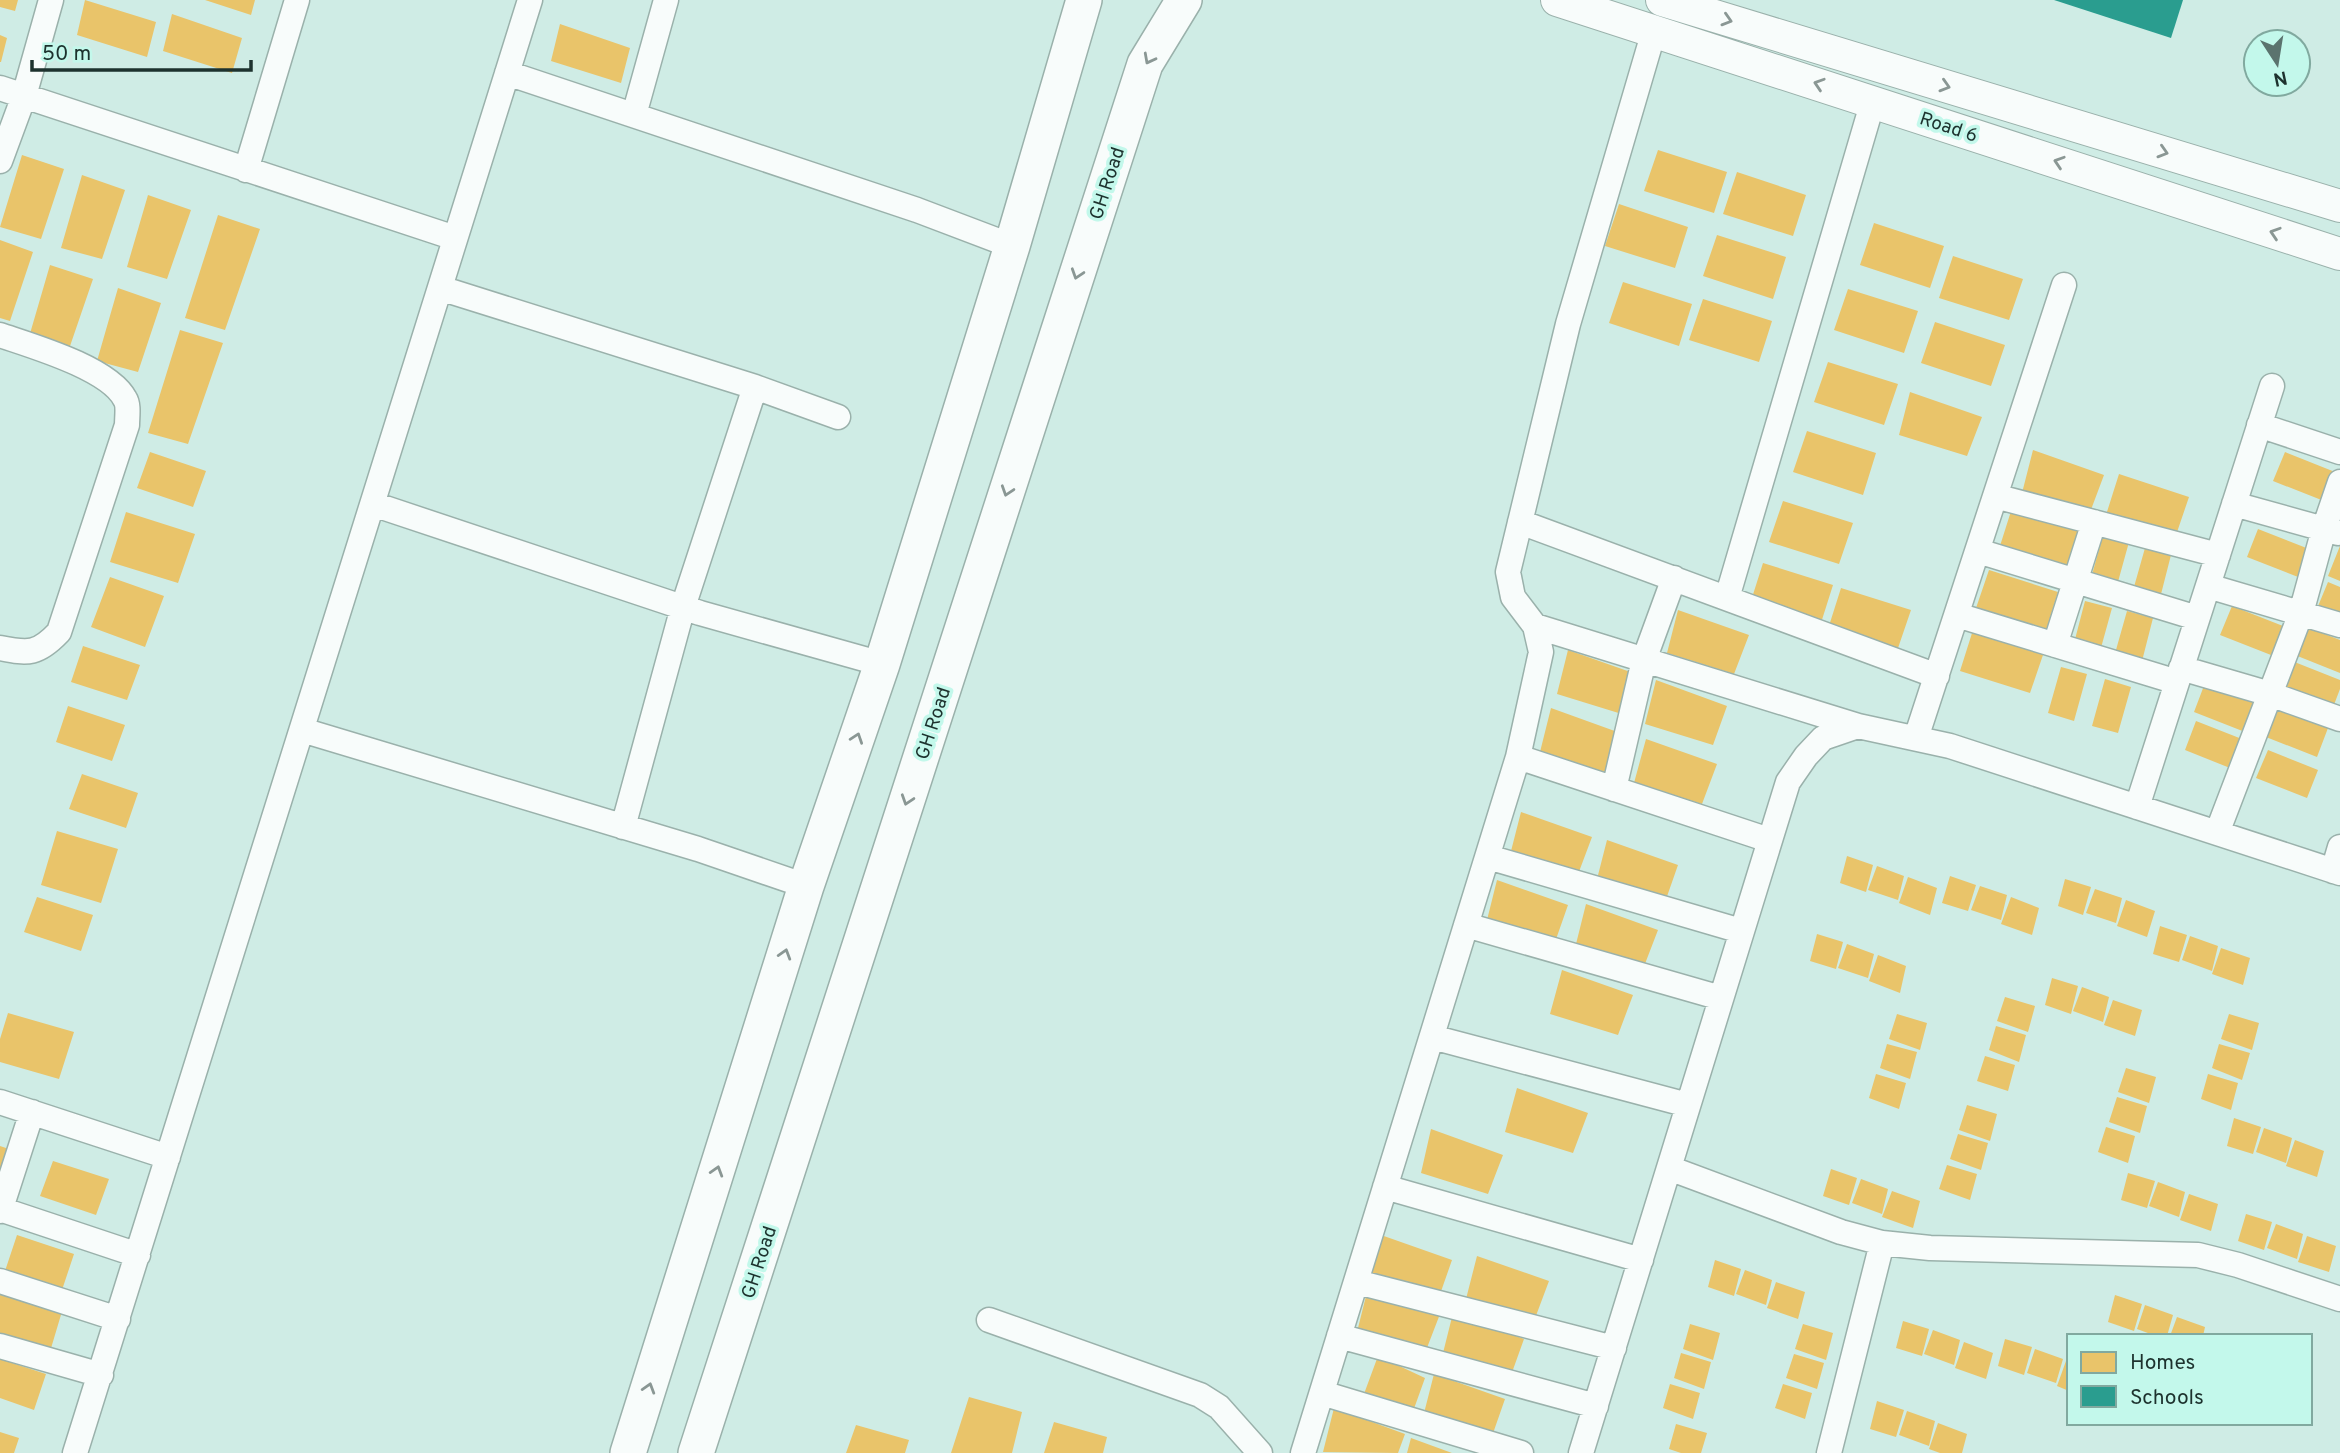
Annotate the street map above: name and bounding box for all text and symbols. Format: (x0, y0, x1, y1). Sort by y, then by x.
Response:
one-way arrow (1721, 11, 1733, 26)
scale bar (32, 28, 250, 72)
north arrow (2242, 28, 2312, 98)
text: 50 m (42, 41, 91, 68)
one-way arrow (1144, 51, 1157, 64)
text: N (2271, 65, 2289, 91)
one-way arrow (1814, 78, 1826, 92)
one-way arrow (1939, 78, 1951, 93)
street label: Road 6 (1916, 107, 1981, 149)
street label: GH Road (1085, 144, 1131, 223)
one-way arrow (2156, 144, 2168, 159)
one-way arrow (2053, 156, 2066, 170)
one-way arrow (2270, 227, 2282, 241)
one-way arrow (1071, 268, 1085, 280)
one-way arrow (1001, 484, 1015, 496)
street label: GH Road (911, 684, 957, 763)
one-way arrow (849, 732, 863, 744)
one-way arrow (901, 794, 915, 806)
one-way arrow (776, 948, 791, 960)
one-way arrow (709, 1165, 723, 1178)
street label: GH Road (737, 1223, 783, 1302)
legend (2067, 1334, 2312, 1425)
text: Homes (2130, 1350, 2195, 1377)
one-way arrow (641, 1382, 655, 1395)
text: Schools (2130, 1385, 2204, 1412)

